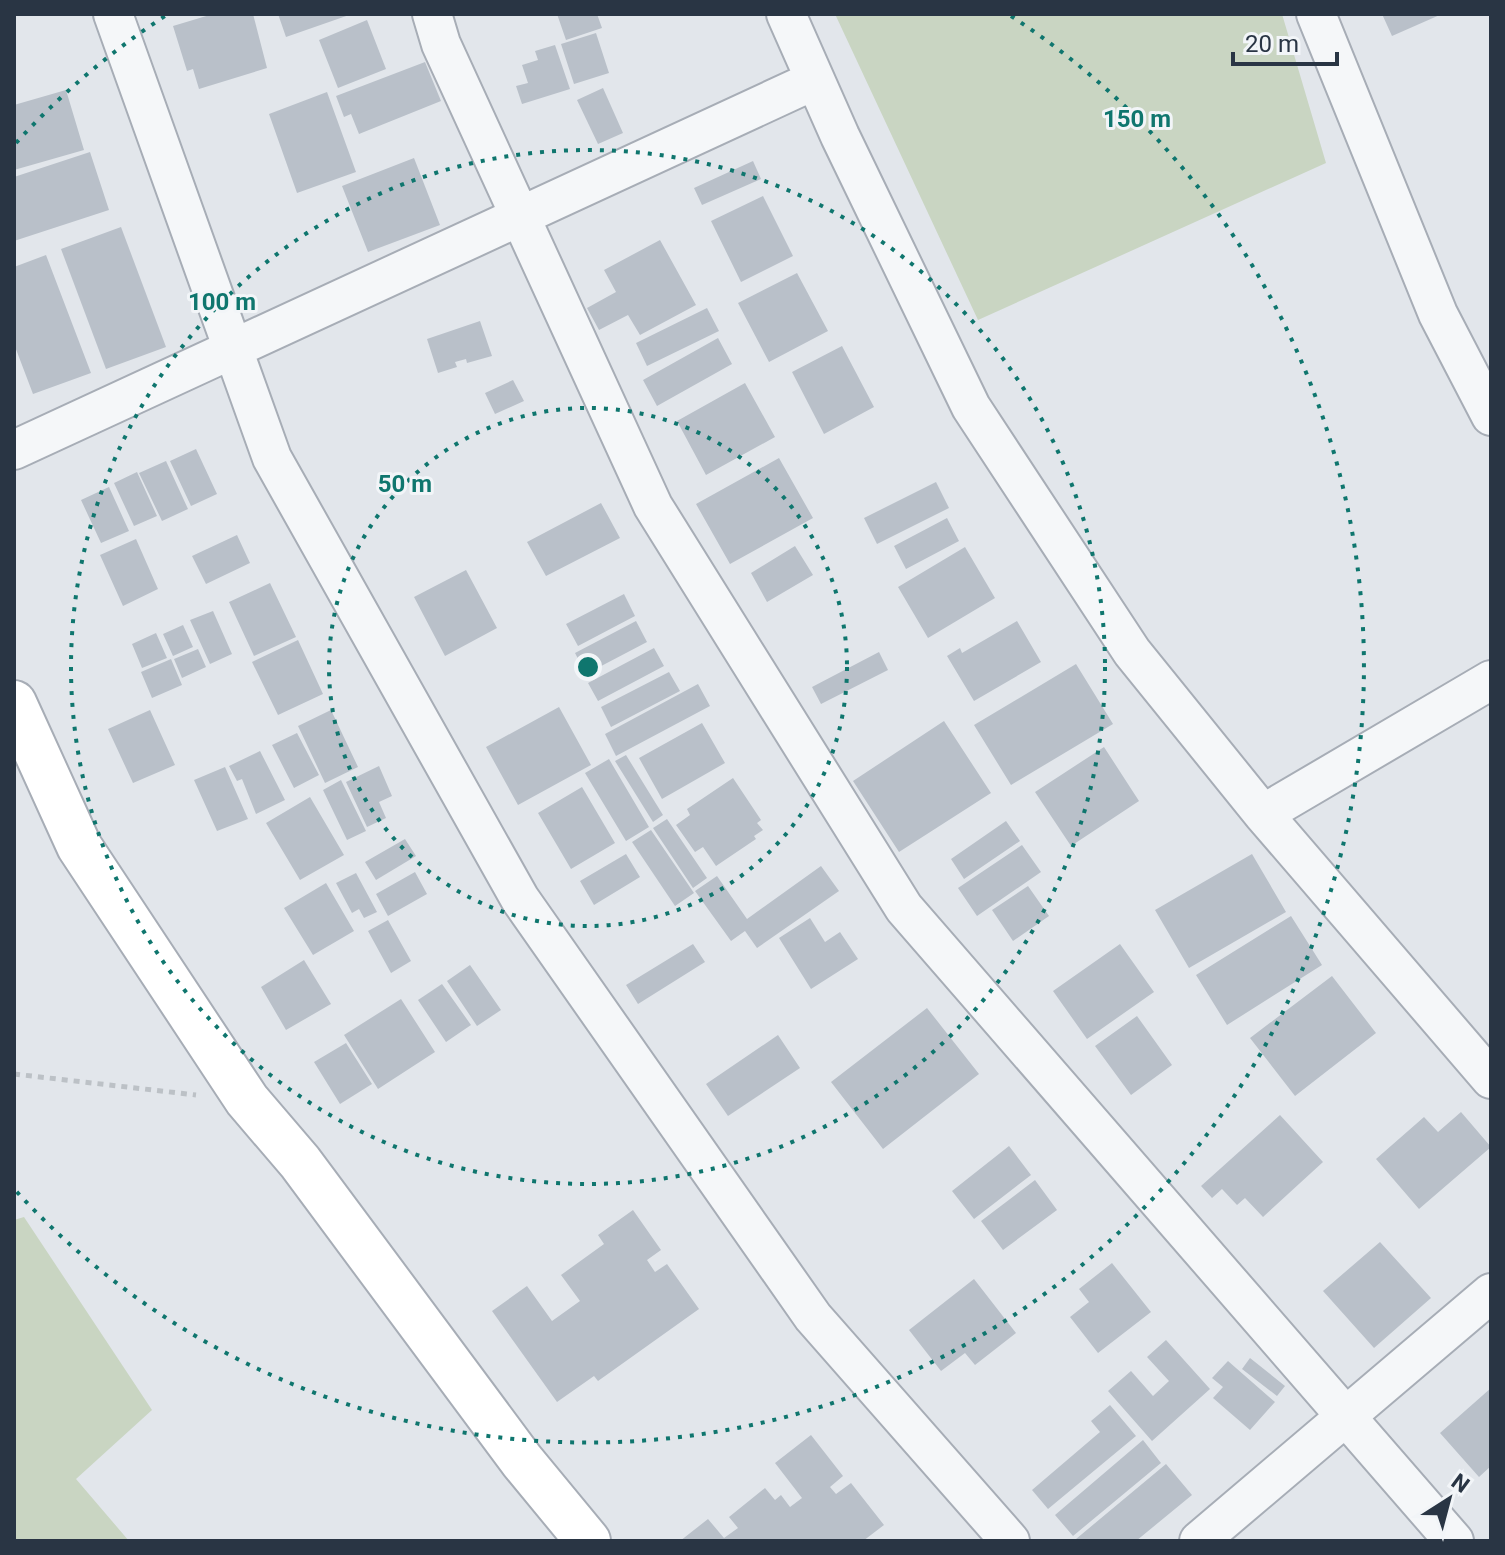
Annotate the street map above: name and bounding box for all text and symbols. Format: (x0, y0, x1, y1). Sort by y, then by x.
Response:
scale bar (1233, 16, 1337, 66)
text: 20 m (1245, 30, 1299, 58)
text: 150 m (1103, 105, 1171, 133)
text: 100 m (188, 288, 256, 316)
text: 50 m (378, 470, 432, 498)
centre of rings (574, 653, 602, 681)
north arrow (1409, 1459, 1489, 1539)
text: N (1447, 1469, 1474, 1498)

